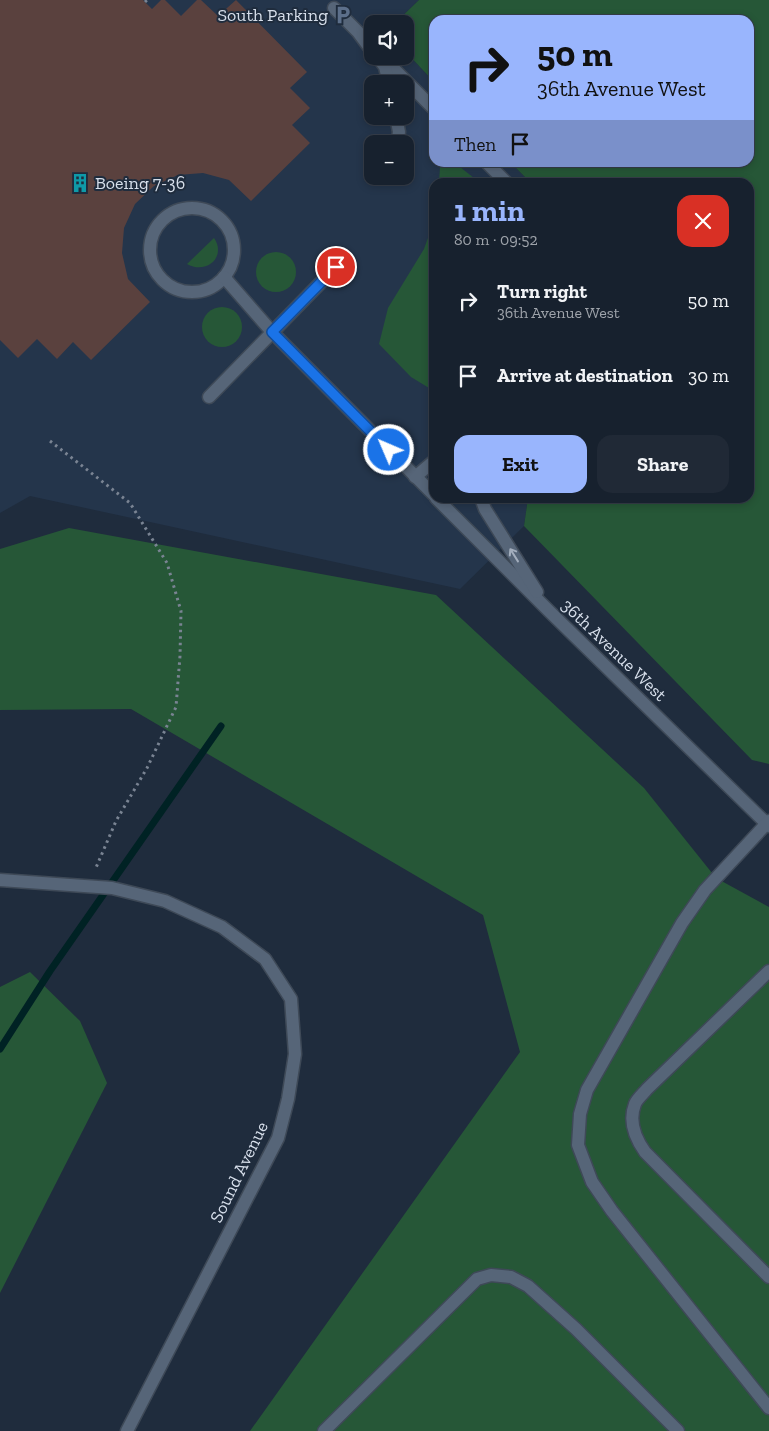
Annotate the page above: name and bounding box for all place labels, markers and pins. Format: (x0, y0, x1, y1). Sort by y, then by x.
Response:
place label: South Parking (217, 4, 328, 26)
parking icon: South Parking (332, 4, 354, 26)
building icon: Boeing 7-36 (69, 172, 91, 194)
place label: Boeing 7-36 (95, 172, 185, 194)
pin (315, 246, 357, 288)

